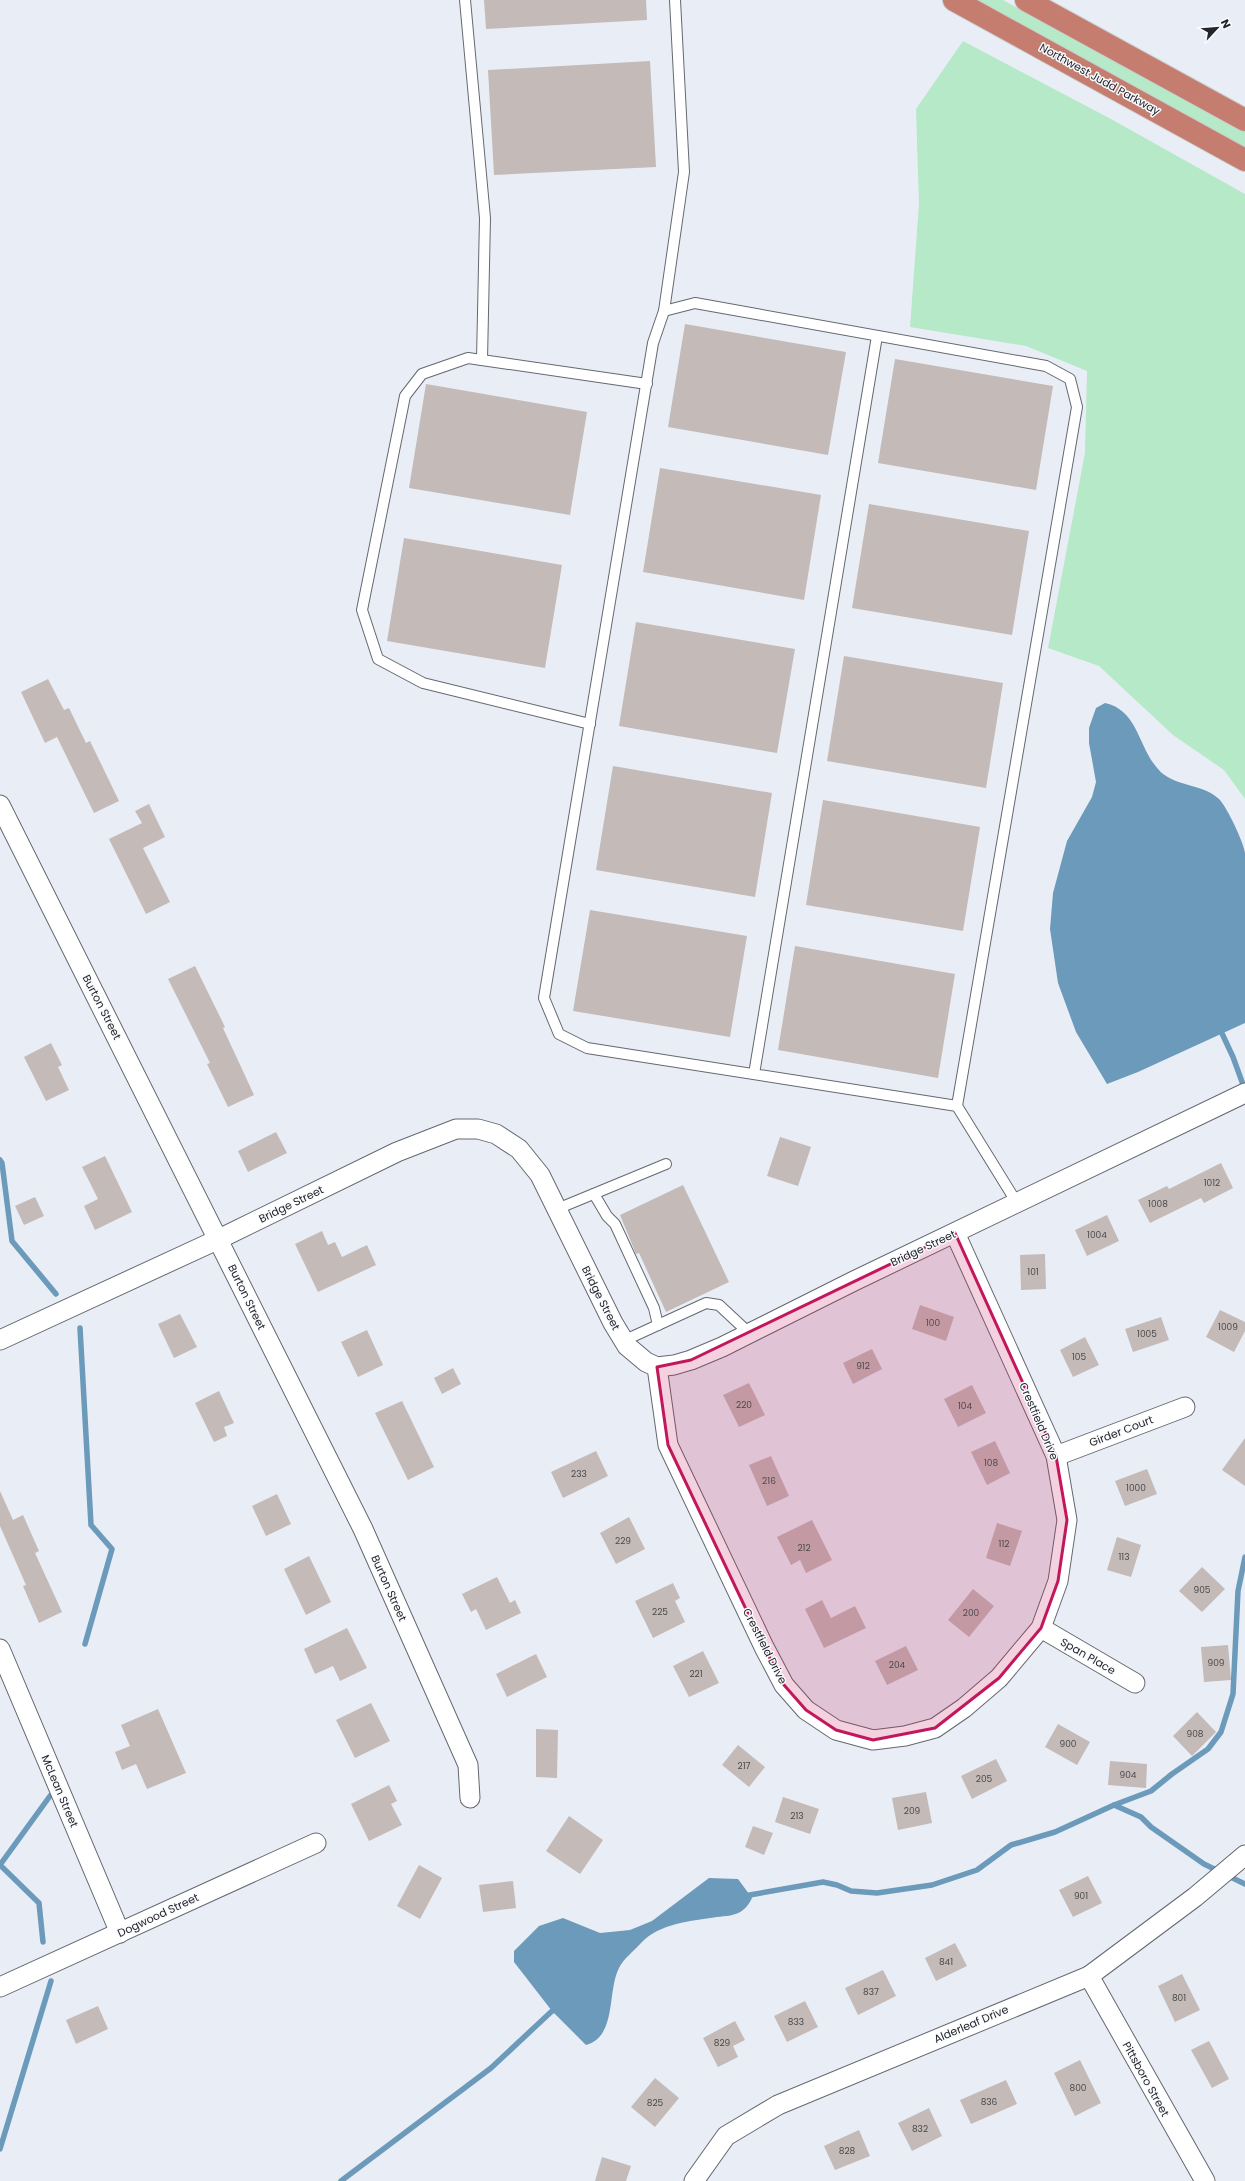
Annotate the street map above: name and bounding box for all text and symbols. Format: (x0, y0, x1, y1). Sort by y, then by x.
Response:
north arrow (1197, 8, 1237, 48)
text: N (1217, 16, 1235, 31)
street label: Northwest Judd Parkway (1037, 39, 1164, 119)
street label: Burton Street (79, 972, 125, 1042)
house number: 1012 (1204, 1177, 1220, 1189)
street label: Bridge Street (256, 1181, 326, 1227)
house number: 1008 (1148, 1198, 1168, 1210)
street label: Bridge Street (888, 1226, 958, 1270)
house number: 1004 (1087, 1229, 1107, 1241)
street label: Burton Street (224, 1262, 270, 1332)
street label: Bridge Street (578, 1263, 624, 1333)
house number: 101 (1027, 1266, 1039, 1278)
house number: 100 (926, 1317, 940, 1329)
house number: 1009 (1218, 1321, 1238, 1333)
house number: 1005 (1137, 1328, 1157, 1340)
house number: 105 (1072, 1351, 1086, 1363)
house number: 912 (856, 1360, 870, 1372)
street label: Crestfield Drive (1015, 1380, 1063, 1462)
house number: 220 (736, 1399, 752, 1411)
house number: 104 (958, 1400, 972, 1412)
street label: Girder Court (1087, 1411, 1155, 1451)
house number: 108 (984, 1457, 998, 1469)
house number: 233 (571, 1468, 587, 1480)
house number: 216 (762, 1475, 776, 1487)
house number: 1000 (1126, 1482, 1146, 1494)
house number: 229 (615, 1535, 631, 1547)
house number: 112 (999, 1538, 1009, 1550)
house number: 212 (797, 1542, 811, 1554)
house number: 113 (1118, 1551, 1130, 1563)
street label: Burton Street (367, 1552, 411, 1624)
house number: 905 (1194, 1584, 1211, 1596)
street label: Crestfield Drive (739, 1605, 791, 1687)
house number: 225 (652, 1606, 668, 1618)
house number: 200 (963, 1607, 980, 1619)
street label: Span Place (1057, 1634, 1119, 1678)
house number: 909 (1208, 1657, 1225, 1669)
house number: 204 (889, 1659, 906, 1671)
house number: 221 (689, 1668, 703, 1680)
house number: 908 (1186, 1728, 1204, 1740)
house number: 900 (1060, 1738, 1077, 1750)
street label: McLean Street (38, 1752, 82, 1830)
house number: 217 (738, 1760, 751, 1772)
house number: 904 (1120, 1769, 1137, 1781)
house number: 205 (976, 1773, 993, 1785)
house number: 209 (904, 1805, 921, 1817)
house number: 213 (790, 1810, 804, 1822)
street label: Dogwood Street (115, 1889, 201, 1941)
house number: 901 (1074, 1890, 1088, 1902)
house number: 841 (939, 1956, 953, 1968)
house number: 837 (863, 1986, 879, 1998)
house number: 801 (1172, 1992, 1186, 2004)
street label: Alderleaf Drive (931, 2001, 1011, 2047)
house number: 833 (788, 2016, 804, 2028)
house number: 829 (714, 2037, 731, 2049)
street label: Pittsboro Street (1119, 2039, 1173, 2119)
house number: 800 (1070, 2082, 1087, 2094)
house number: 836 (981, 2096, 998, 2108)
house number: 825 (647, 2097, 664, 2109)
house number: 832 (912, 2123, 928, 2135)
house number: 828 (839, 2145, 856, 2157)

